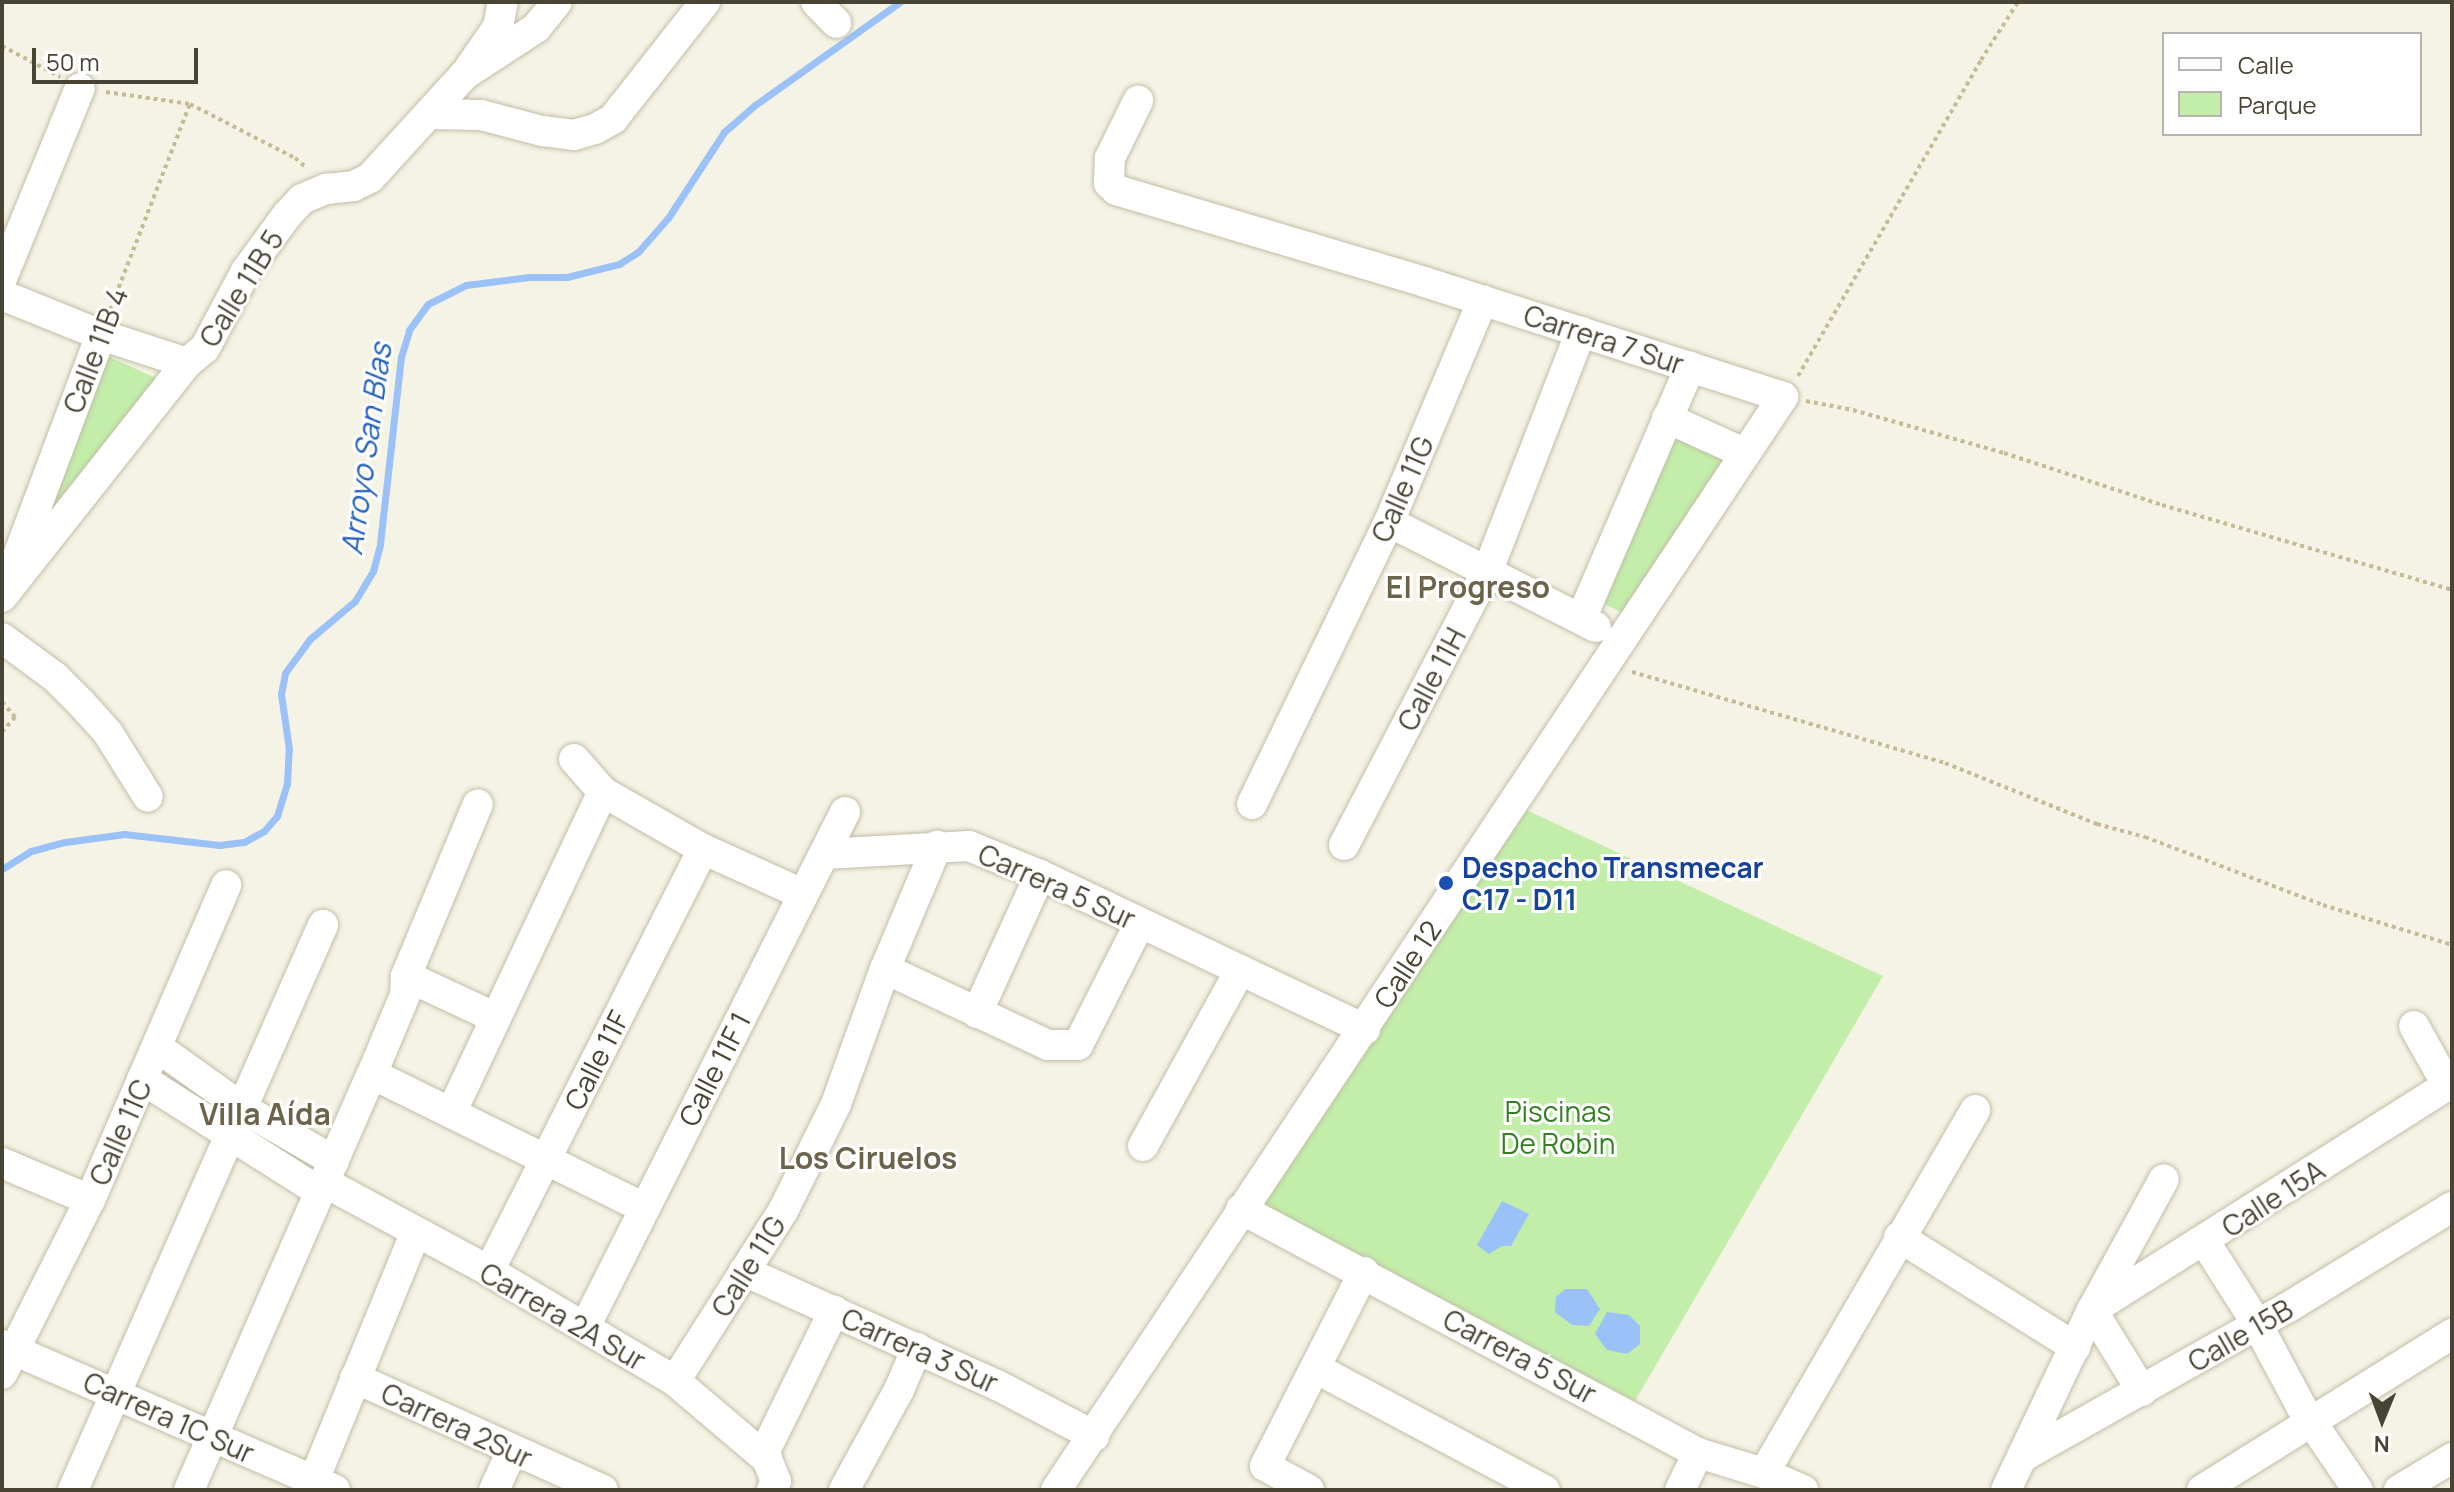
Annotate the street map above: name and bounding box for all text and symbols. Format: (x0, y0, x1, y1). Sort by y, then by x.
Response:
scale bar (36, 32, 202, 82)
legend (2162, 32, 2422, 136)
text: 50 m (46, 45, 100, 78)
text: Calle (2238, 48, 2294, 81)
text: Parque (2238, 88, 2316, 121)
street label: Calle 11B 5 (192, 223, 290, 353)
street label: Calle 11B 4 (56, 282, 134, 418)
street label: Carrera 7 Sur (1520, 297, 1688, 381)
water label: Arroyo San Blas (333, 341, 399, 557)
street label: Calle 11G (1364, 431, 1440, 547)
district label: El Progreso (1386, 569, 1550, 605)
street label: Calle 11H (1390, 622, 1472, 736)
street label: Carrera 5 Sur (973, 836, 1141, 936)
place label: Despacho Transmecar C17 - D11 (1462, 850, 1764, 916)
marker: Despacho Transmecar C17 - D11 (1437, 874, 1455, 892)
street label: Calle 12 (1366, 914, 1448, 1014)
street label: Calle 11F (557, 1005, 635, 1115)
street label: Calle 11F 1 (671, 1007, 757, 1131)
street label: Calle 11C (82, 1074, 158, 1190)
park label: Piscinas De Robin (1501, 1094, 1615, 1160)
district label: Villa Aída (199, 1096, 331, 1132)
district label: Los Ciruelos (779, 1140, 957, 1176)
street label: Calle 15A (2215, 1152, 2331, 1244)
street label: Calle 11G (704, 1210, 792, 1322)
street label: Carrera 2A Sur (474, 1255, 652, 1377)
street label: Calle 15B (2182, 1292, 2298, 1378)
street label: Carrera 3 Sur (837, 1301, 1003, 1399)
street label: Carrera 5 Sur (1438, 1302, 1602, 1410)
street label: Carrera 1C Sur (79, 1364, 259, 1470)
street label: Carrera 2Sur (376, 1375, 538, 1475)
north arrow (2342, 1380, 2422, 1460)
text: N (2373, 1429, 2390, 1459)

